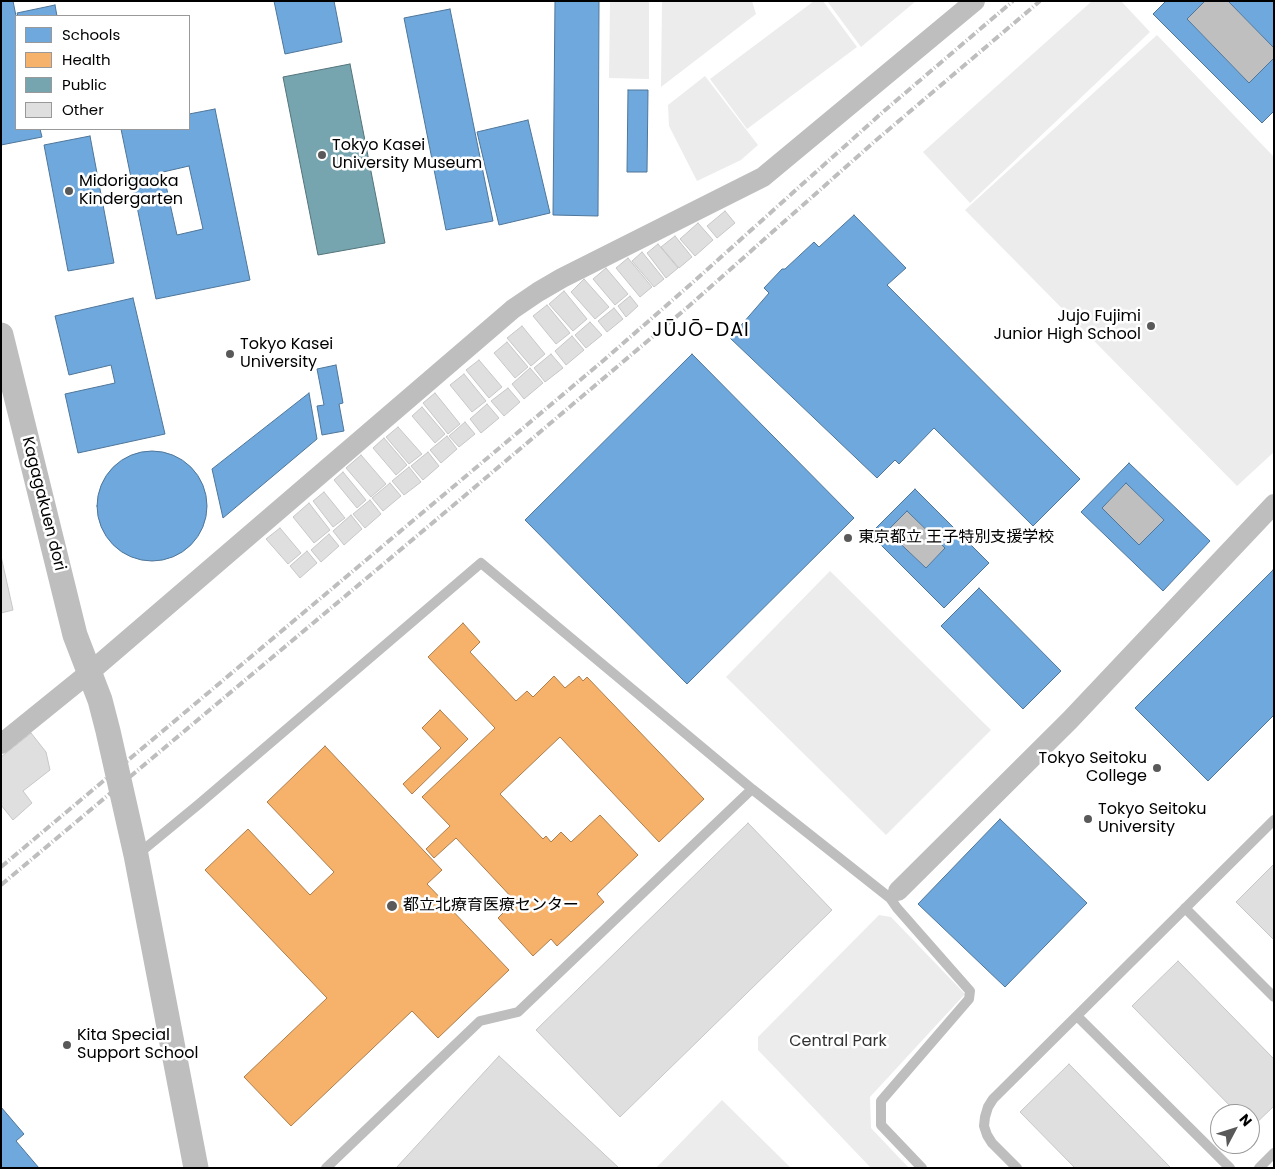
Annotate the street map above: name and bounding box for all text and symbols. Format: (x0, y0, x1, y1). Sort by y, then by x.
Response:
legend (15, 15, 190, 130)
text: Schools (62, 24, 120, 45)
text: Health (62, 49, 111, 70)
text: Public (62, 74, 107, 95)
text: Other (62, 99, 104, 120)
place label: Tokyo Kasei University Museum (332, 136, 482, 174)
marker: Tokyo Kasei University Museum (316, 149, 328, 161)
place label: Midorigaoka Kindergarten (79, 172, 183, 210)
marker: Midorigaoka Kindergarten (63, 185, 75, 197)
place label: Jujo Fujimi Junior High School (994, 307, 1141, 345)
district label: JŪJŌ-DAI (651, 320, 751, 342)
marker: Jujo Fujimi Junior High School (1145, 320, 1157, 332)
place label: Tokyo Kasei University (240, 335, 333, 373)
marker: Tokyo Kasei University (224, 348, 236, 360)
street label: Kagagakuen dori (17, 435, 69, 573)
place label: 東京都立 王子特別支援学校 (858, 528, 1054, 548)
marker: 東京都立 王子特別支援学校 (842, 532, 854, 544)
place label: Tokyo Seitoku College (1039, 749, 1147, 787)
marker: Tokyo Seitoku College (1151, 762, 1163, 774)
place label: Tokyo Seitoku University (1098, 800, 1206, 838)
marker: Tokyo Seitoku University (1082, 813, 1094, 825)
place label: 都立北療育医療センター (403, 896, 579, 916)
marker: 都立北療育医療センター (385, 899, 399, 913)
place label: Kita Special Support School (77, 1026, 198, 1064)
park label: Central Park (789, 1032, 887, 1052)
marker: Kita Special Support School (61, 1039, 73, 1051)
north arrow (1210, 1104, 1260, 1154)
text: N (1235, 1110, 1257, 1130)

